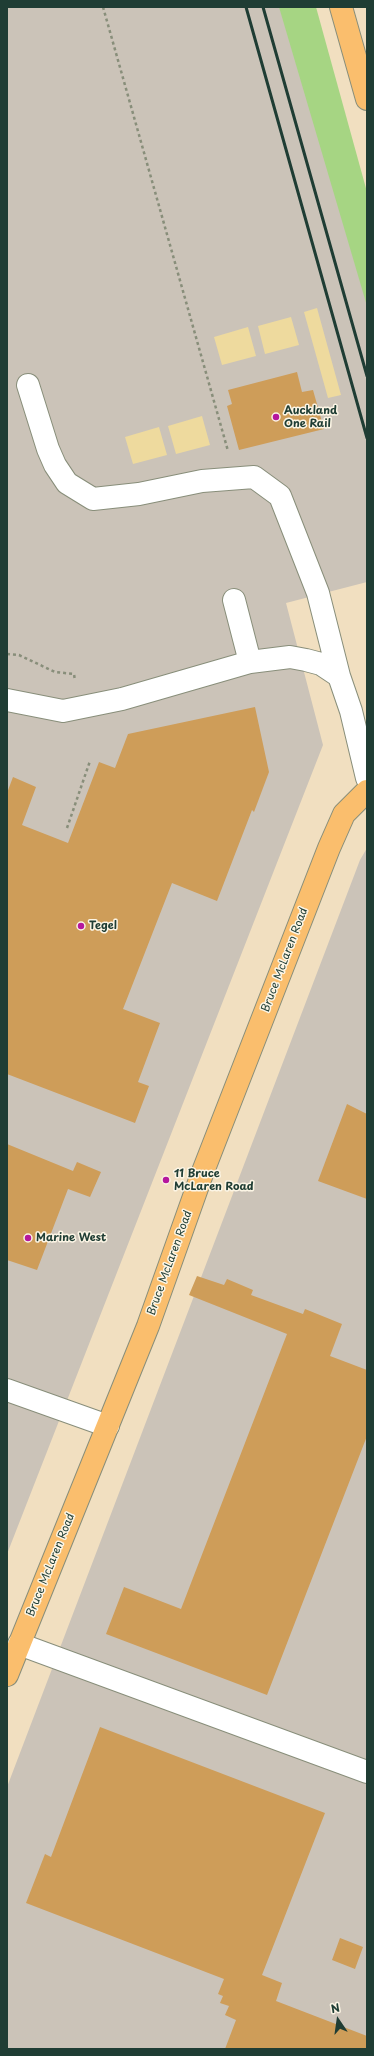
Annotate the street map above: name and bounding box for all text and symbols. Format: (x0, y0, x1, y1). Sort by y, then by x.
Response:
place label: Auckland One Rail (284, 404, 337, 430)
marker: Auckland One Rail (271, 412, 281, 422)
street label: Bruce McLaren Road (259, 906, 311, 1014)
place label: Tegel (89, 919, 117, 933)
marker: Tegel (76, 921, 86, 931)
place label: 11 Bruce McLaren Road (174, 1167, 254, 1193)
marker: 11 Bruce McLaren Road (161, 1175, 171, 1185)
street label: Bruce McLaren Road (145, 1209, 195, 1317)
place label: Marine West (36, 1231, 106, 1245)
marker: Marine West (23, 1233, 33, 1243)
street label: Bruce McLaren Road (24, 1511, 78, 1619)
text: N (329, 1999, 341, 2017)
north arrow (318, 2000, 358, 2040)

